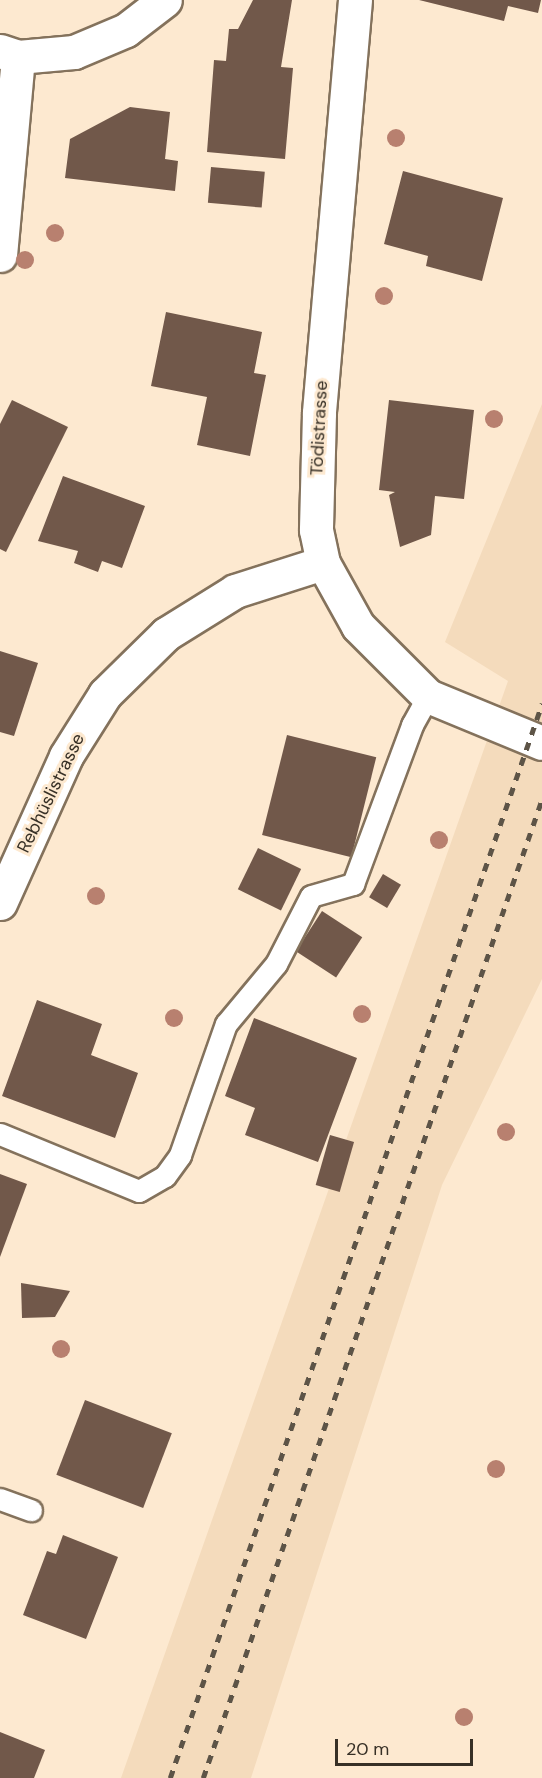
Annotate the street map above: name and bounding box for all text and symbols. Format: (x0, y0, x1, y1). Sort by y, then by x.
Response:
street label: Tödistrasse (306, 380, 332, 476)
street label: Rebhüslistrasse (13, 730, 89, 856)
scale bar (338, 1727, 476, 1765)
text: 20 m (346, 1737, 389, 1761)

